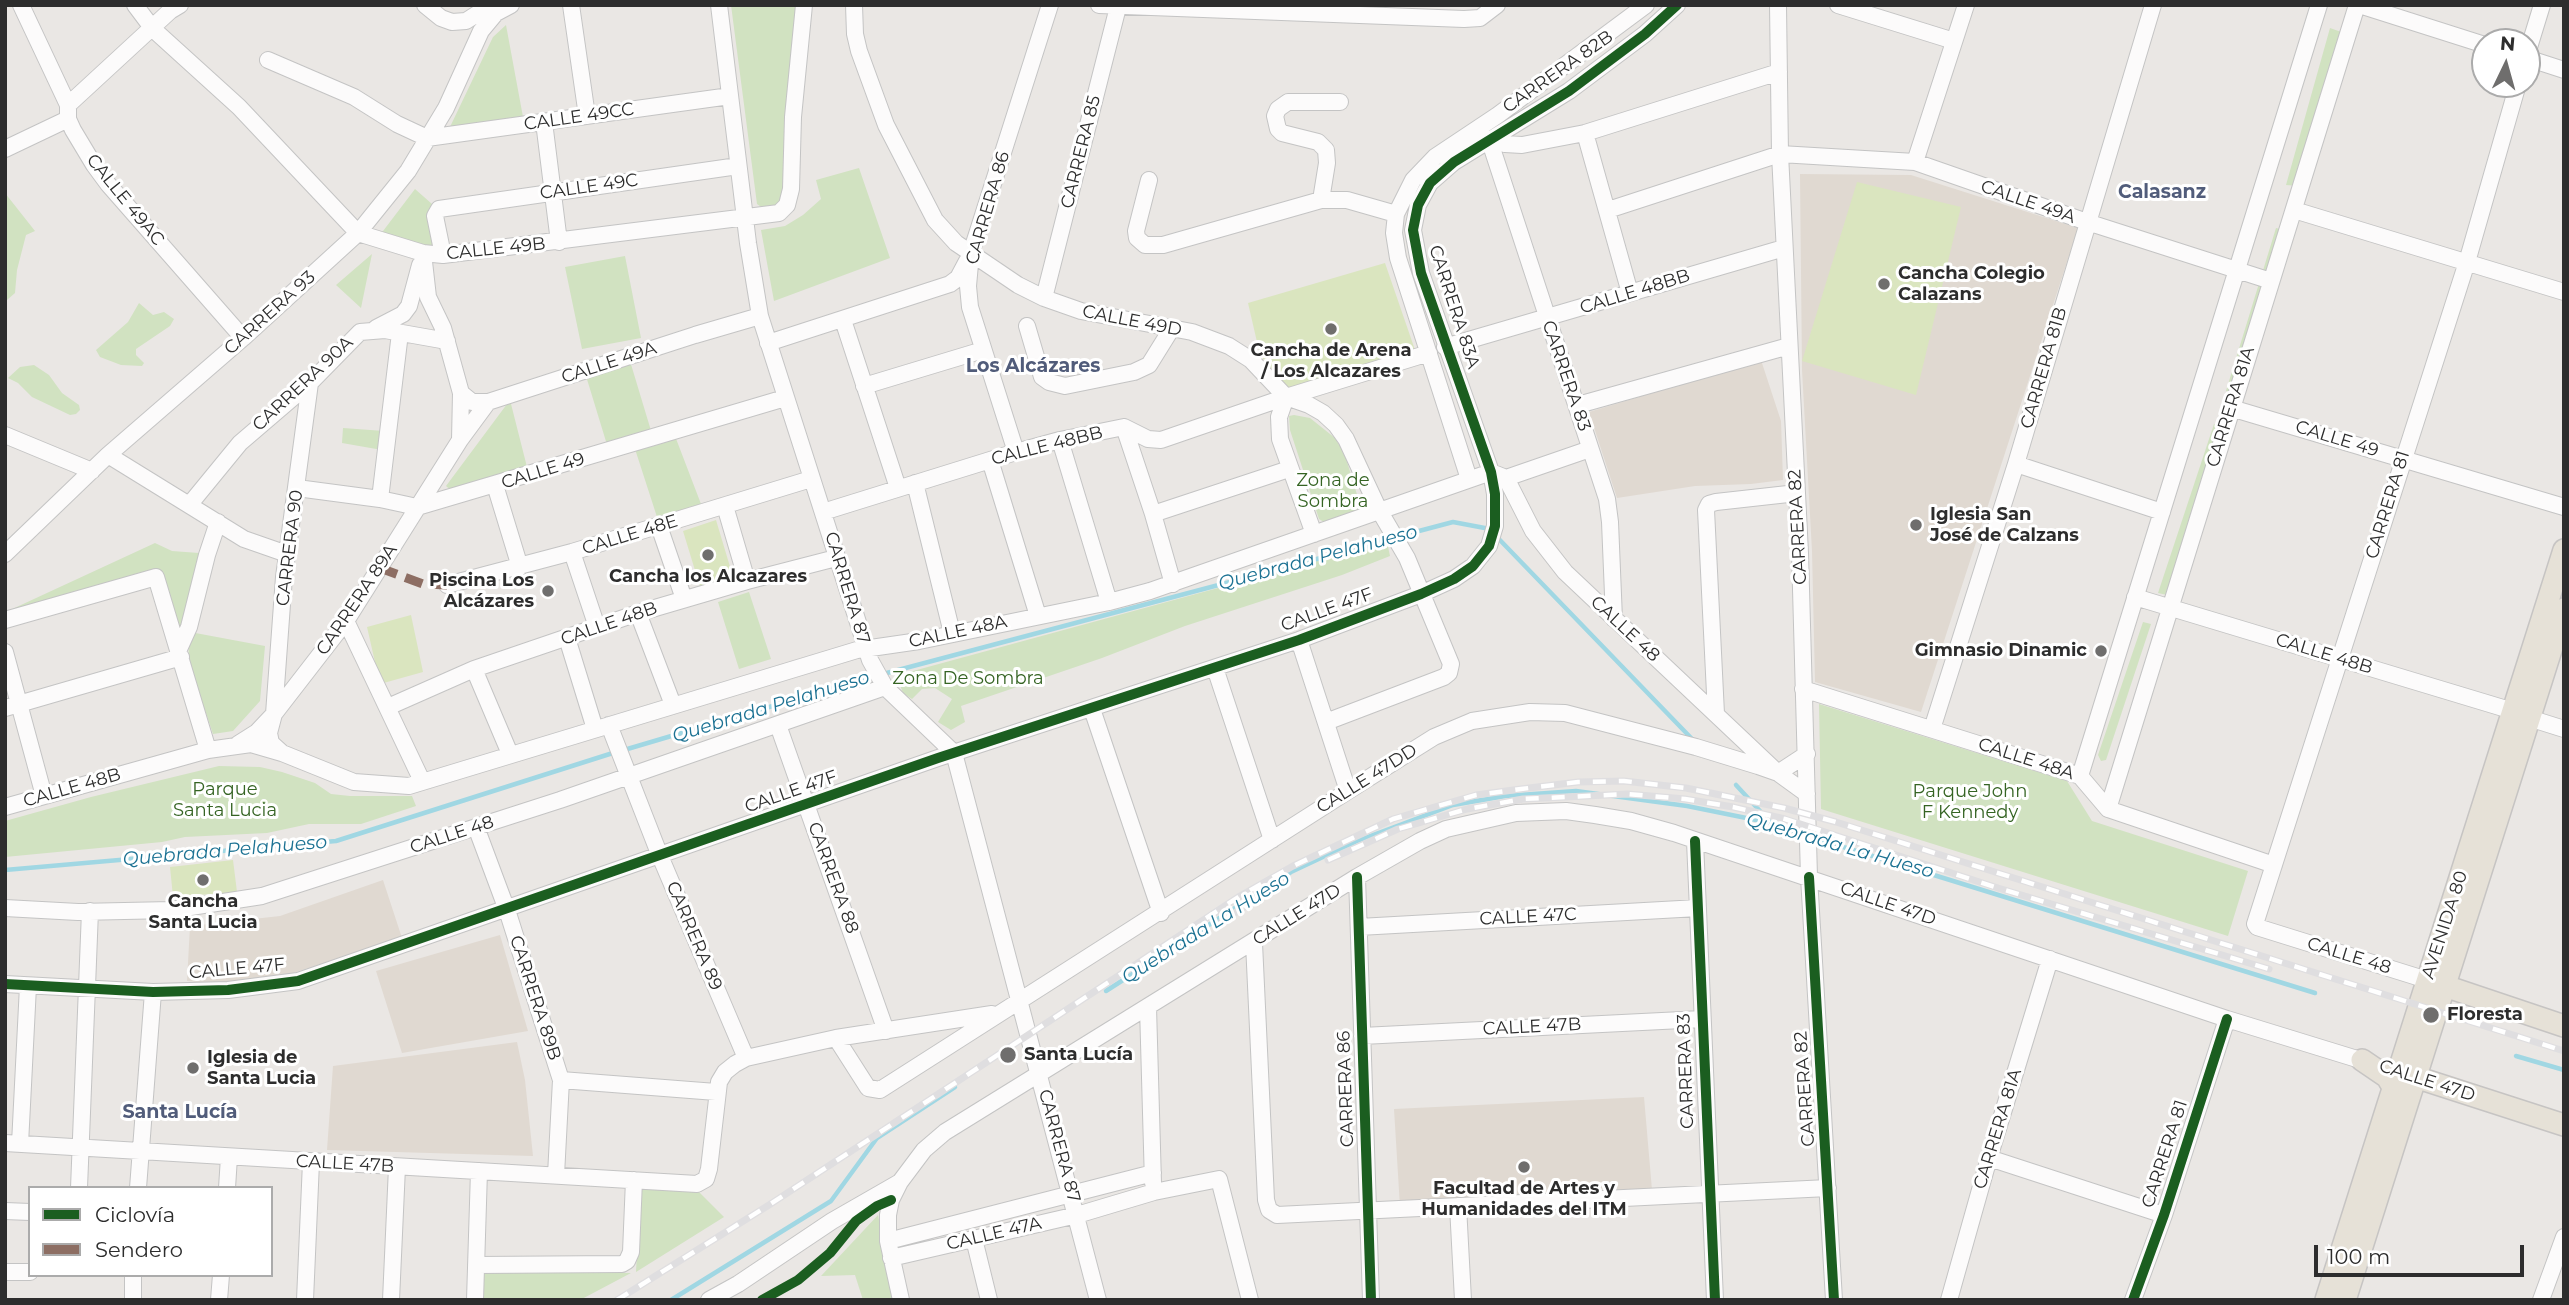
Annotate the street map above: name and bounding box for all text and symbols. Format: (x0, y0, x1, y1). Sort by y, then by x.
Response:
street label: CARRERA 82B (1499, 26, 1617, 118)
north arrow (2471, 28, 2541, 98)
text: N (2499, 31, 2516, 56)
street label: CARRERA 85 (1057, 93, 1105, 211)
street label: CALLE 49CC (523, 99, 635, 135)
street label: CARRERA 86 (962, 149, 1014, 267)
street label: CALLE 49AC (82, 150, 168, 250)
street label: CALLE 49C (539, 169, 639, 205)
street label: CALLE 49A (1978, 176, 2078, 228)
district label: Calasanz (2118, 181, 2206, 203)
street label: CALLE 49B (445, 233, 547, 265)
street label: CARRERA 83A (1424, 242, 1484, 372)
place label: Cancha Colegio Calazans (1898, 263, 2045, 306)
street label: CALLE 48BB (1577, 265, 1693, 319)
street label: CARRERA 93 (220, 267, 320, 359)
marker: Cancha Colegio Calazans (1876, 276, 1892, 292)
street label: CALLE 49D (1080, 301, 1184, 341)
street label: CARRERA 81B (2016, 305, 2072, 431)
street label: CARRERA 83 (1537, 318, 1595, 434)
marker: Cancha de Arena / Los Alcazares (1323, 321, 1339, 337)
street label: CARRERA 90A (248, 332, 358, 436)
street label: CALLE 49A (559, 337, 659, 389)
place label: Cancha de Arena / Los Alcazares (1251, 340, 1411, 382)
street label: CARRERA 81A (2202, 344, 2260, 470)
district label: Los Alcázares (966, 355, 1100, 377)
street label: CALLE 49 (2293, 416, 2381, 462)
street label: CALLE 48BB (989, 422, 1105, 470)
street label: CALLE 49 (499, 448, 587, 494)
street label: CARRERA 81 (2361, 448, 2415, 562)
street label: CARRERA 82 (1784, 469, 1812, 585)
park label: Zona de Sombra (1296, 470, 1370, 512)
street label: CARRERA 90 (272, 489, 308, 607)
place label: Iglesia San José de Calzans (1930, 504, 2079, 546)
street label: CALLE 48E (580, 510, 680, 560)
marker: Iglesia San José de Calzans (1908, 517, 1924, 533)
water label: Quebrada Pelahueso (1216, 520, 1420, 596)
street label: CARRERA 87 (820, 529, 874, 647)
street label: CARRERA 89A (312, 540, 402, 660)
marker: Cancha los Alcazares (700, 547, 716, 563)
place label: Cancha los Alcazares (609, 566, 807, 588)
place label: Piscina Los Alcázares (429, 570, 534, 612)
marker: Piscina Los Alcázares (540, 583, 556, 599)
street label: CALLE 47F (1278, 583, 1376, 637)
street label: CALLE 48 (1586, 591, 1664, 667)
street label: CALLE 48B (558, 597, 660, 651)
street label: CALLE 48A (907, 611, 1009, 653)
street label: CALLE 48B (2273, 629, 2375, 679)
place label: Gimnasio Dinamic (1915, 640, 2087, 662)
marker: Gimnasio Dinamic (2093, 643, 2109, 659)
water label: Quebrada Pelahueso (670, 666, 872, 748)
park label: Zona De Sombra (892, 668, 1044, 690)
street label: CALLE 48A (1975, 733, 2077, 785)
street label: CALLE 47DD (1313, 739, 1421, 819)
street label: CALLE 48B (21, 764, 123, 812)
street label: CALLE 47F (742, 766, 840, 818)
park label: Parque Santa Lucia (173, 779, 277, 822)
park label: Parque John F Kennedy (1913, 781, 2027, 824)
water label: Quebrada La Hueso (1744, 808, 1936, 884)
street label: CALLE 48 (407, 811, 497, 859)
street label: CARRERA 88 (803, 819, 863, 937)
water label: Quebrada Pelahueso (122, 831, 328, 871)
water label: Quebrada La Hueso (1118, 867, 1294, 989)
street label: AVENIDA 80 (2417, 868, 2473, 982)
marker: Cancha Santa Lucia (195, 872, 211, 888)
street label: CARRERA 89 (661, 878, 727, 994)
street label: CALLE 47D (1837, 878, 1939, 930)
street label: CALLE 47D (1249, 879, 1345, 951)
place label: Cancha Santa Lucia (148, 891, 258, 934)
street label: CALLE 47C (1479, 904, 1577, 930)
street label: CARRERA 89B (505, 933, 565, 1063)
street label: CALLE 48 (2304, 933, 2394, 979)
street label: CALLE 47F (188, 954, 286, 984)
place label: Floresta (2447, 1004, 2523, 1026)
marker: Floresta (2421, 1005, 2441, 1025)
street label: CARRERA 83 (1673, 1013, 1699, 1129)
street label: CALLE 47B (1482, 1014, 1582, 1040)
street label: CARRERA 86 (1333, 1030, 1359, 1148)
street label: CARRERA 82 (1790, 1031, 1820, 1147)
place label: Santa Lucía (1024, 1044, 1133, 1066)
marker: Santa Lucía (998, 1045, 1018, 1065)
place label: Iglesia de Santa Lucia (207, 1047, 316, 1090)
street label: CALLE 47D (2376, 1055, 2478, 1107)
marker: Iglesia de Santa Lucia (185, 1060, 201, 1076)
street label: CARRERA 81A (1969, 1066, 2027, 1192)
street label: CARRERA 87 (1034, 1087, 1084, 1205)
street label: CARRERA 81 (2137, 1097, 2193, 1211)
district label: Santa Lucía (122, 1101, 238, 1123)
street label: CALLE 47B (295, 1151, 395, 1177)
marker: Facultad de Artes y Humanidades del ITM (1516, 1159, 1532, 1175)
place label: Facultad de Artes y Humanidades del ITM (1421, 1178, 1627, 1220)
legend (28, 1186, 273, 1277)
text: Ciclovía (95, 1202, 175, 1227)
street label: CALLE 47A (944, 1213, 1044, 1255)
scale bar (2317, 1232, 2527, 1276)
text: Sendero (95, 1237, 183, 1262)
text: 100 m (2327, 1244, 2390, 1269)

